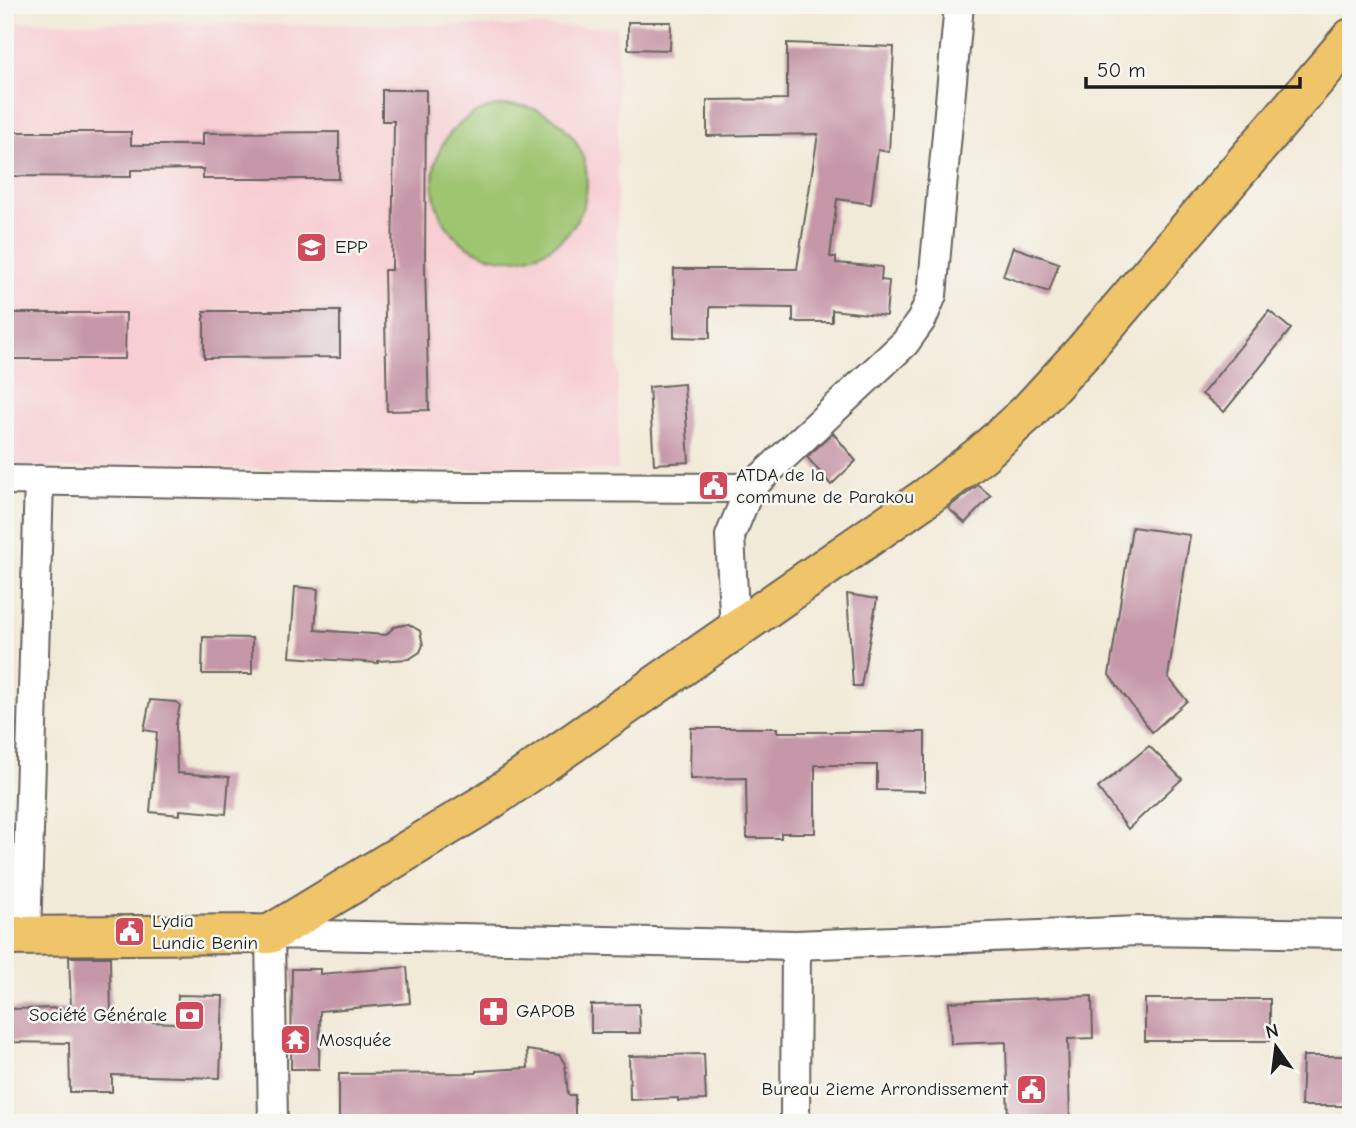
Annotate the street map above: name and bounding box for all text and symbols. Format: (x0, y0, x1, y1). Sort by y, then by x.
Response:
scale bar (1086, 46, 1300, 90)
text: 50 m (1097, 58, 1146, 82)
school or university icon: EPP (295, 230, 329, 264)
place label: EPP (335, 236, 368, 258)
place label: ATDA de la commune de Parakou (736, 464, 914, 508)
public building icon: ATDA de la commune de Parakou (696, 469, 730, 503)
place label: Lydia Lundic Benin (152, 910, 258, 954)
public building icon: Lydia Lundic Benin (112, 915, 146, 949)
pharmacy icon: GAPOB (476, 994, 510, 1028)
bank icon: Société Générale (173, 998, 207, 1032)
place label: GAPOB (516, 1000, 575, 1022)
place label: Société Générale (29, 1004, 167, 1026)
north arrow (1240, 1012, 1310, 1082)
text: N (1263, 1019, 1281, 1044)
temple icon: Mosquée (279, 1023, 313, 1057)
place label: Mosquée (319, 1029, 391, 1051)
public building icon: Bureau 2ieme Arrondissement (1014, 1072, 1048, 1106)
place label: Bureau 2ieme Arrondissement (761, 1078, 1009, 1100)

